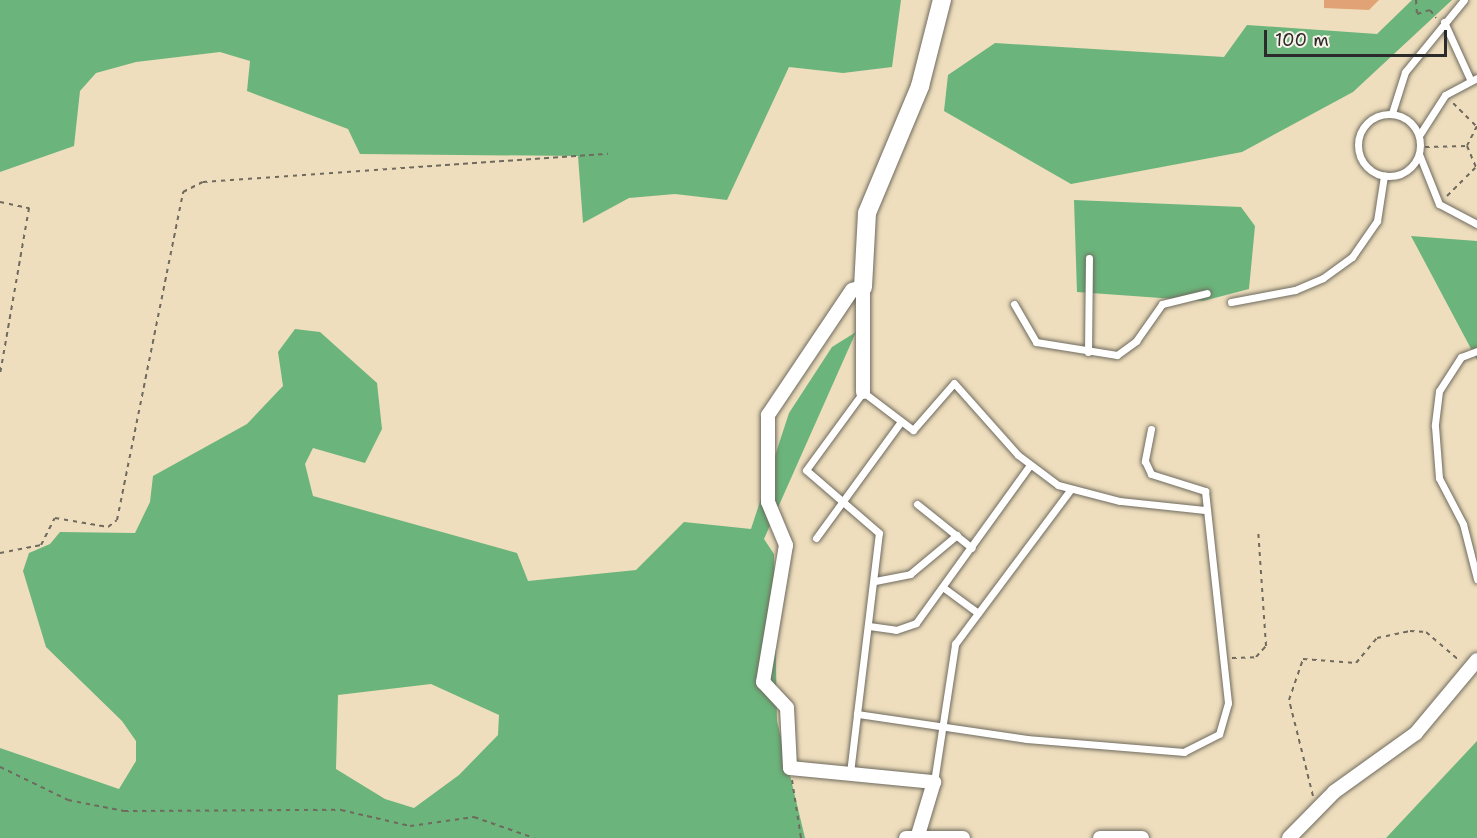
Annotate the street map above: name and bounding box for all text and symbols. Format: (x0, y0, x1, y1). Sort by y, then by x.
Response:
scale bar (1267, 18, 1450, 56)
text: 100 m (1275, 28, 1329, 52)

